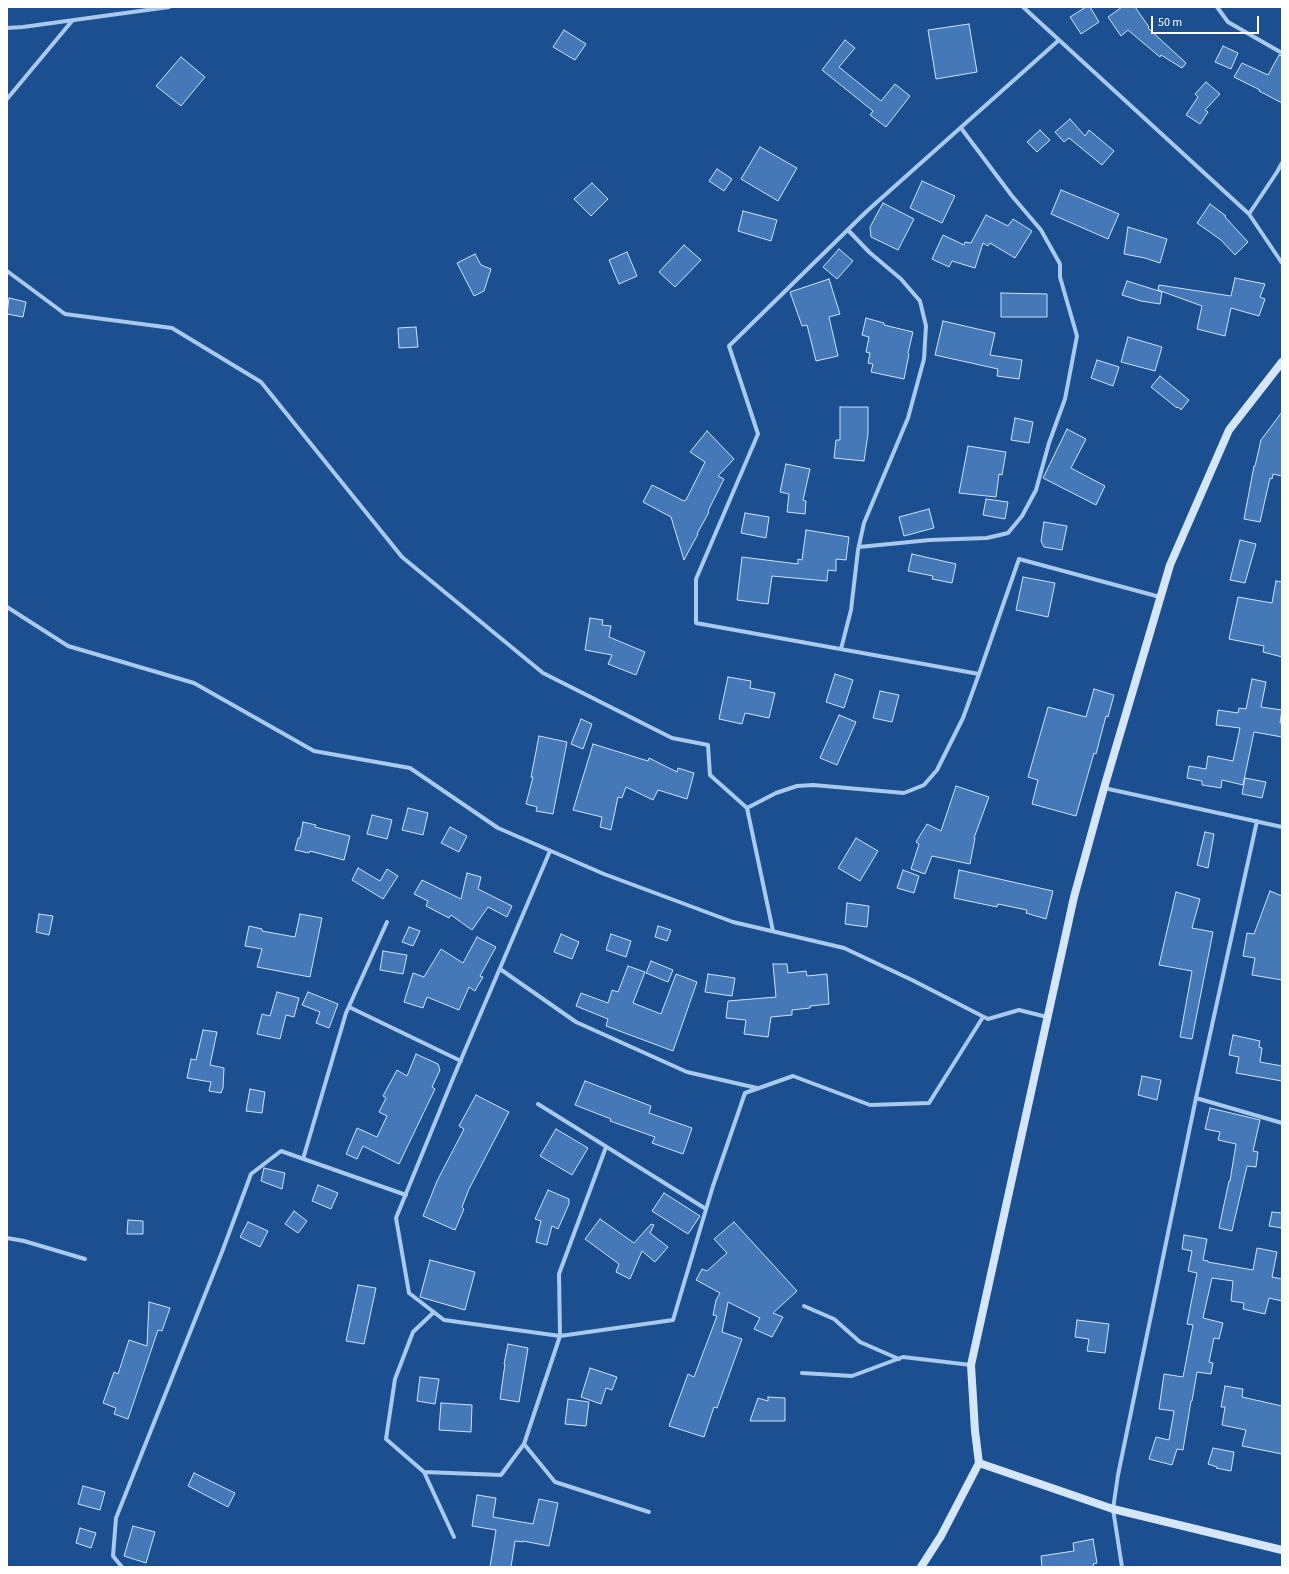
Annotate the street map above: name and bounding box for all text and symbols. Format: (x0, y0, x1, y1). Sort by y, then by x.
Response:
scale bar (1153, 8, 1261, 34)
text: 50 m (1158, 14, 1182, 31)

